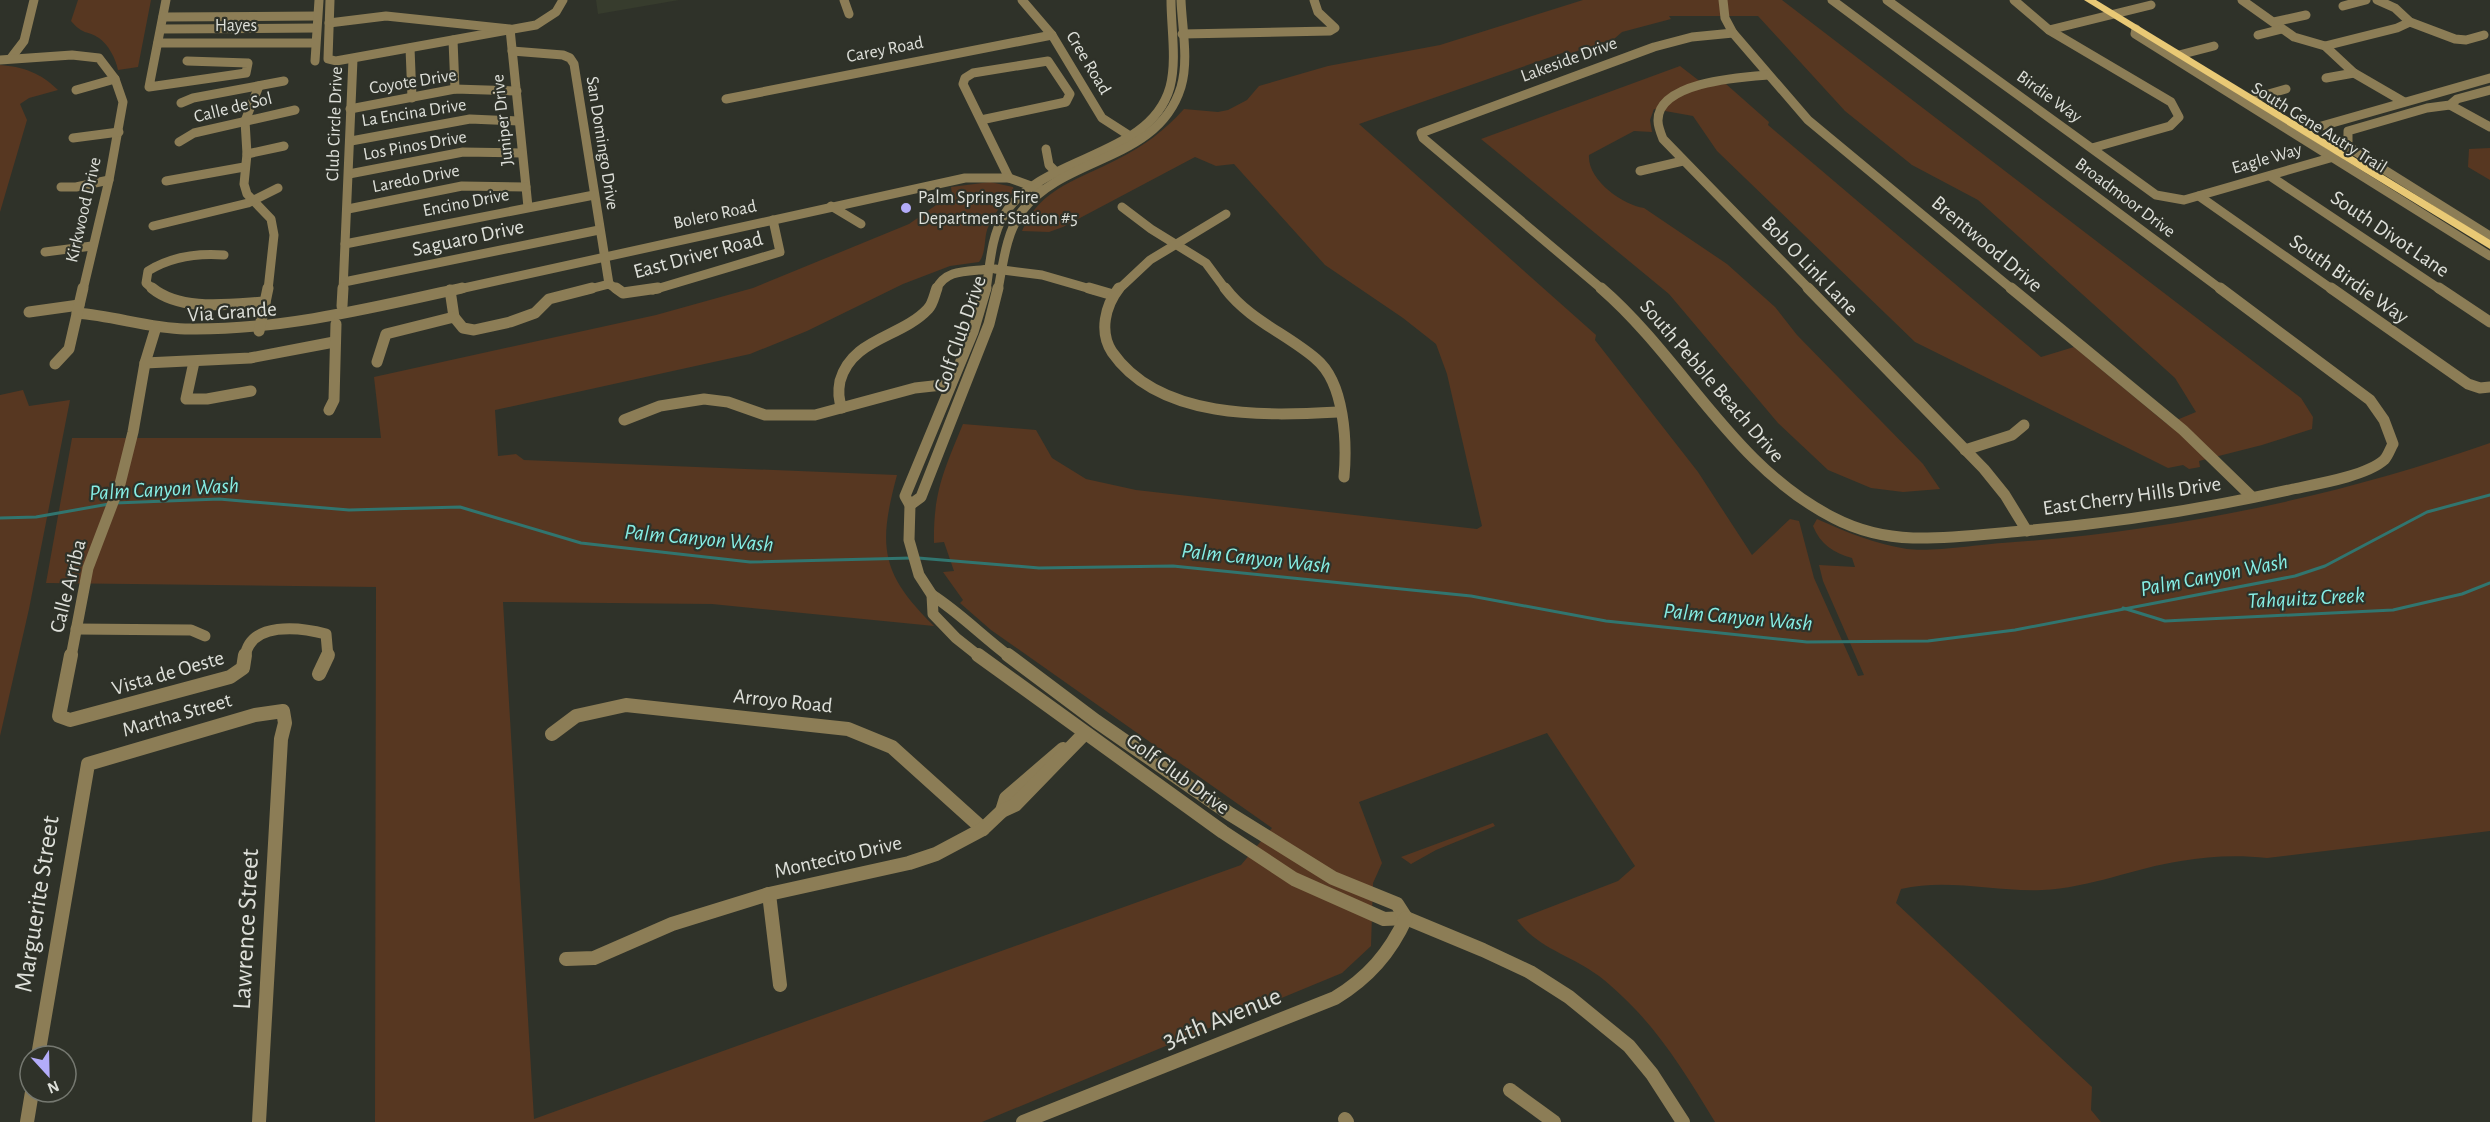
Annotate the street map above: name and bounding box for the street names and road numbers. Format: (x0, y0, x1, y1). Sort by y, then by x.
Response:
street label: Hayes (215, 17, 257, 35)
street label: Cree Road (1062, 28, 1114, 98)
street label: Carey Road (845, 34, 925, 66)
street label: Lakeside Drive (1518, 34, 1620, 86)
street label: Club Circle Drive (324, 66, 346, 182)
street label: Coyote Drive (368, 66, 458, 98)
street label: Birdie Way (2013, 67, 2085, 127)
street label: Juniper Drive (489, 73, 517, 167)
street label: San Domingo Drive (583, 75, 621, 211)
street label: South Gene Autry Trail (2248, 79, 2390, 177)
street label: Calle de Sol (192, 90, 274, 126)
street label: La Encina Drive (360, 96, 468, 130)
street label: Los Pinos Drive (362, 128, 468, 164)
street label: Eagle Way (2230, 140, 2304, 178)
street label: Broadmoor Drive (2072, 155, 2178, 241)
street label: Kirkwood Drive (63, 156, 105, 264)
street label: Laredo Drive (371, 162, 461, 196)
street label: Encino Drive (421, 186, 511, 220)
street label: South Divot Lane (2327, 187, 2453, 281)
street label: Brentwood Drive (1928, 192, 2046, 296)
street label: Bolero Road (672, 197, 758, 233)
street label: Bob O Link Lane (1758, 212, 1862, 320)
street label: Saguaro Drive (410, 216, 526, 260)
street label: East Driver Road (631, 228, 765, 282)
street label: South Birdie Way (2286, 230, 2412, 328)
street label: Golf Club Drive (930, 273, 990, 395)
street label: South Pebble Beach Drive (1636, 296, 1788, 466)
street label: Via Grande (187, 298, 277, 326)
street label: East Cherry Hills Drive (2041, 473, 2223, 519)
street label: Calle Arriba (46, 537, 90, 635)
street label: Vista de Oeste (110, 647, 226, 699)
street label: Arroyo Road (732, 685, 834, 717)
street label: Martha Street (120, 689, 234, 741)
street label: Golf Club Drive (1122, 730, 1234, 818)
street label: Marguerite Street (10, 814, 64, 994)
street label: Montecito Drive (772, 832, 904, 882)
street label: Lawrence Street (229, 848, 263, 1010)
street label: 34th Avenue (1159, 983, 1285, 1053)

